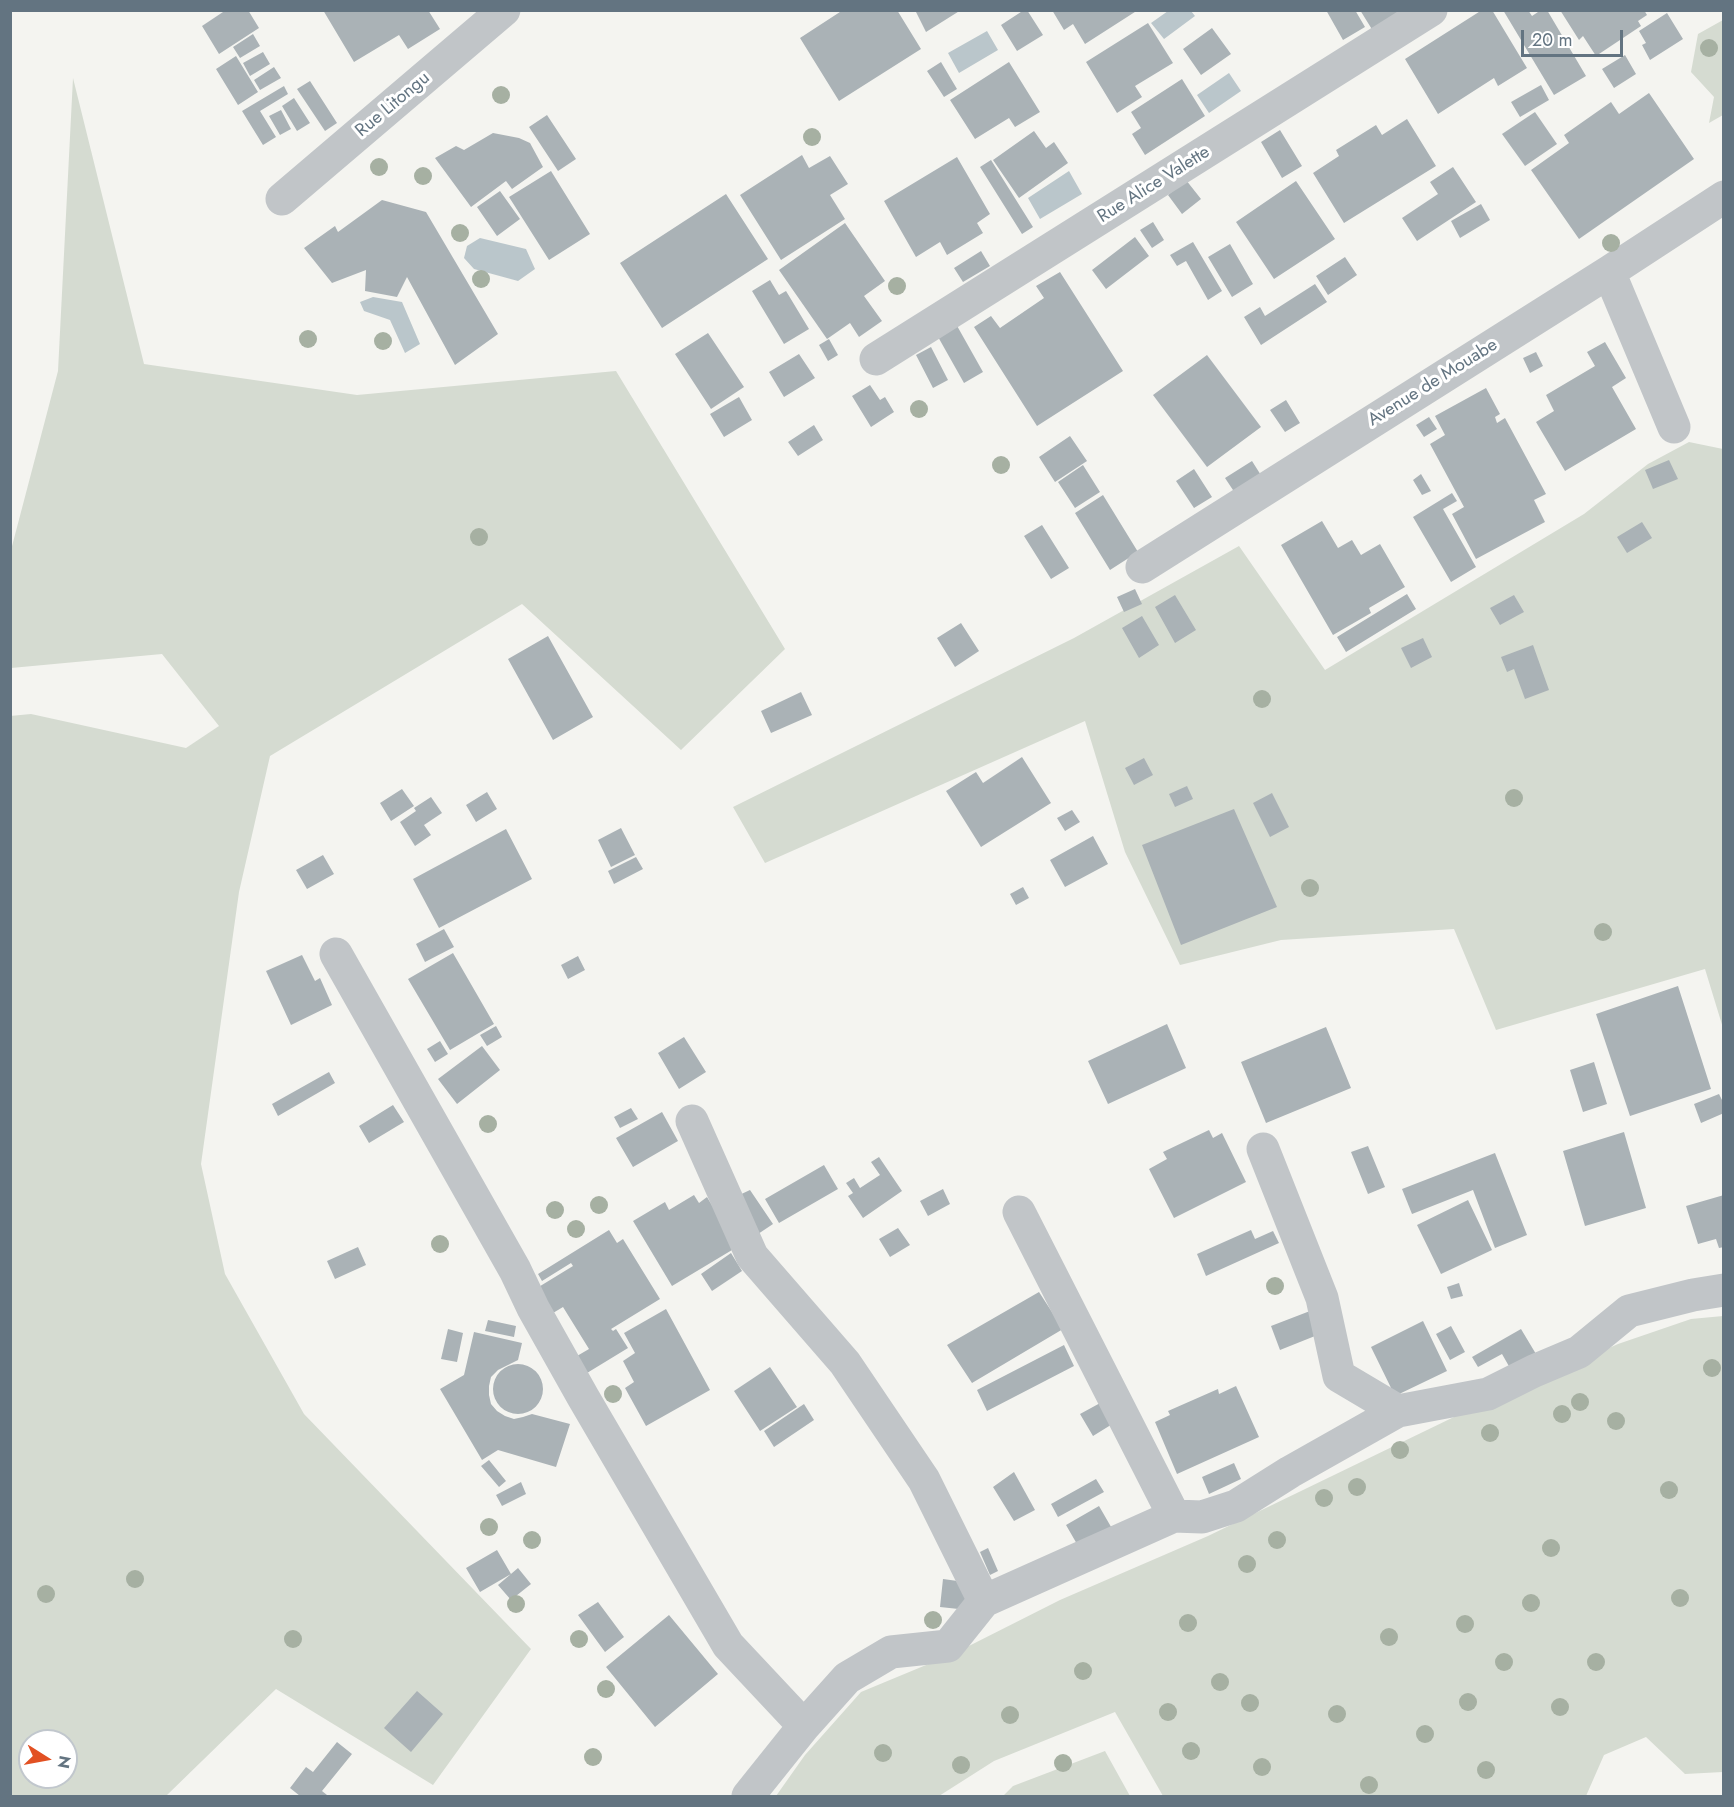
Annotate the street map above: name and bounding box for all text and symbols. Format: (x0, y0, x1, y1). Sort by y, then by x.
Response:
scale bar (1524, 18, 1626, 56)
text: 20 m (1532, 27, 1572, 53)
street label: Rue Litongu (351, 68, 435, 142)
street label: Rue Alice Valette (1094, 142, 1214, 228)
street label: Avenue de Mouabe (1364, 335, 1502, 431)
north arrow (18, 1729, 78, 1789)
text: N (52, 1754, 77, 1771)

